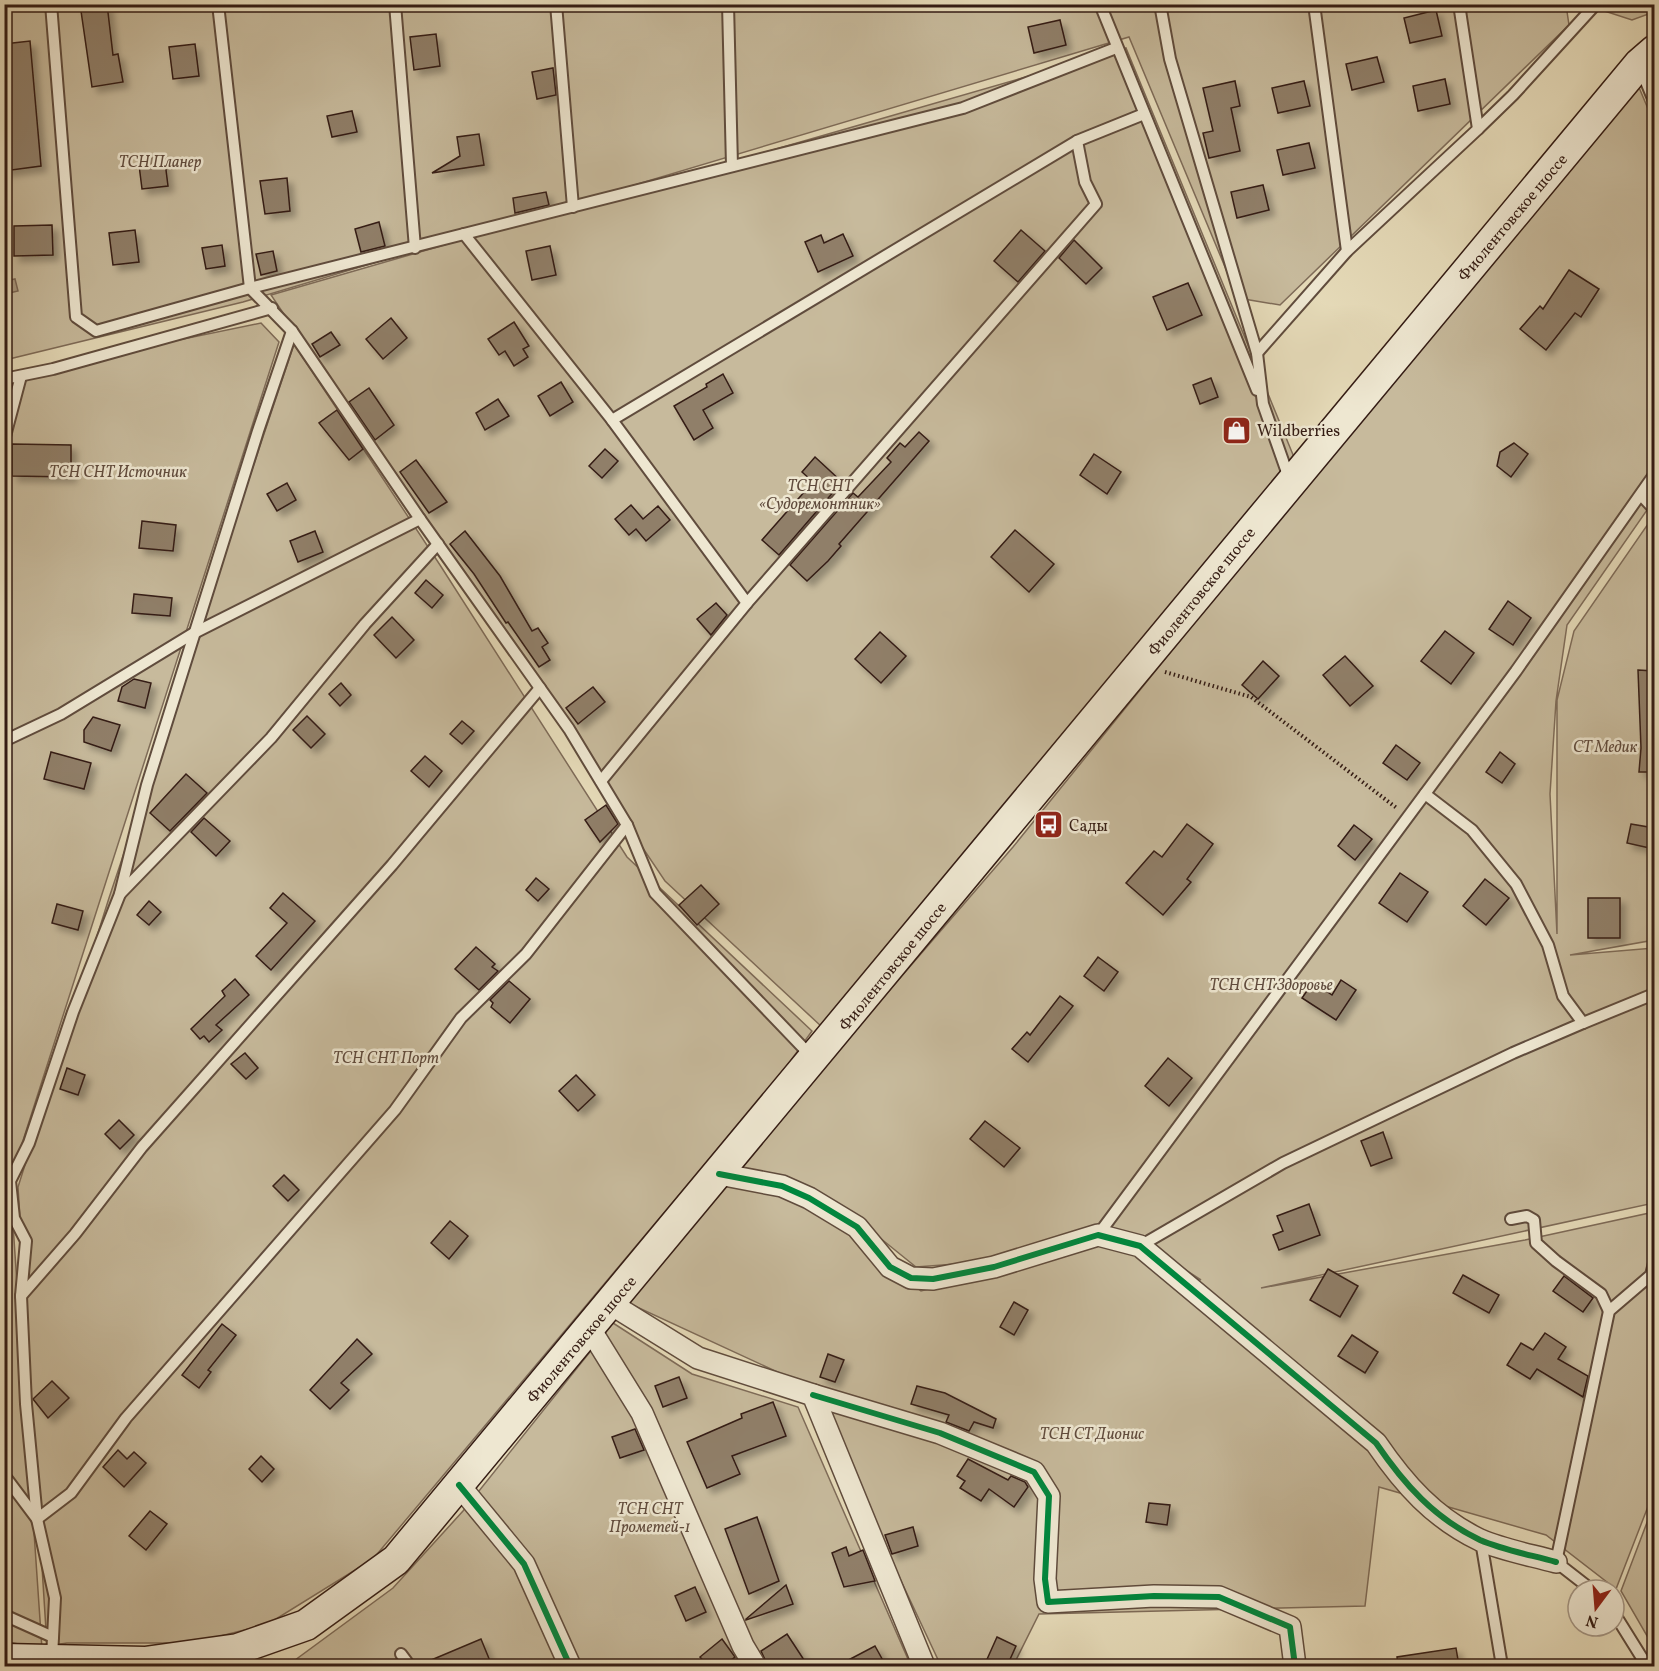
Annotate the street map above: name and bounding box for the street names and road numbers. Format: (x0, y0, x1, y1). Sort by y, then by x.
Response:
street label: Фиолентовское шоссе (1454, 150, 1573, 287)
street label: Фиолентовское шоссе (1144, 523, 1262, 661)
street label: Фиолентовское шоссе (835, 898, 953, 1036)
street label: Фиолентовское шоссе (523, 1272, 642, 1409)

